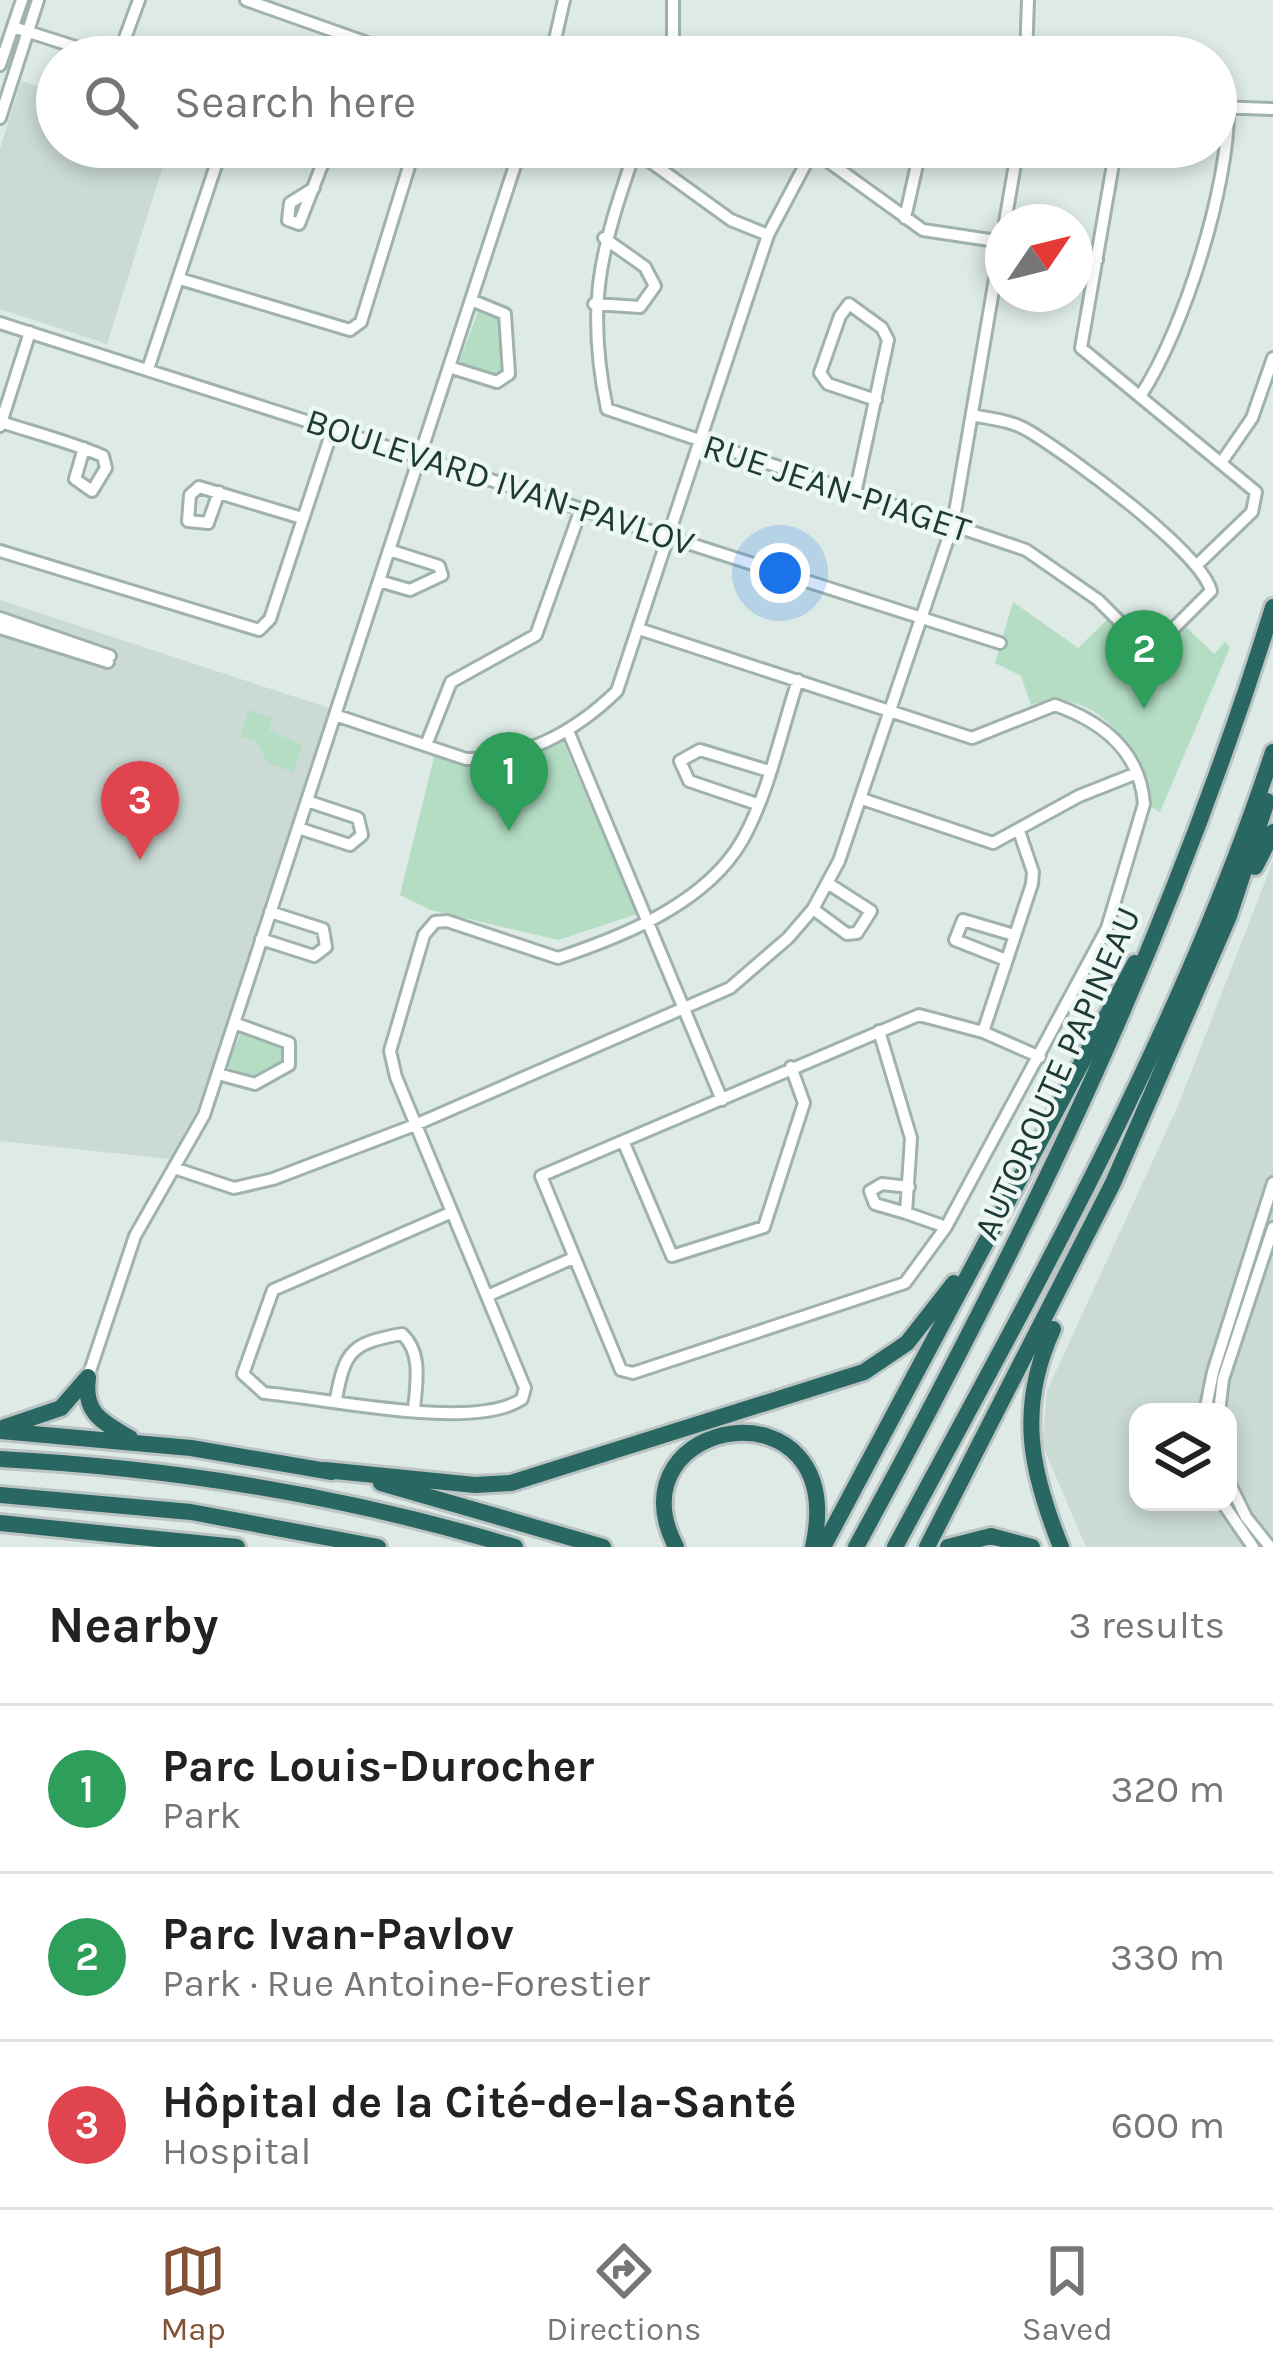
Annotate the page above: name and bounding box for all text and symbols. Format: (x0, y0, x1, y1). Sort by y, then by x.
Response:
search box (36, 36, 1237, 168)
icon: search (78, 69, 144, 135)
text: Search here (174, 76, 416, 128)
north arrow (985, 204, 1093, 312)
street label: BOULEVARD IVAN-PAVLOV (301, 399, 699, 565)
street label: RUE JEAN-PIAGET (698, 425, 976, 551)
your location (750, 543, 810, 603)
pin: 2 (1105, 610, 1183, 709)
pin: 1 (470, 732, 548, 831)
pin: 3 (101, 761, 179, 860)
street label: AUTOROUTE PAPINEAU (965, 900, 1149, 1246)
map controls (1129, 1403, 1237, 1511)
button: layers (1129, 1403, 1237, 1511)
text: Nearby (48, 1595, 218, 1655)
text: 3 results (1068, 1602, 1225, 1648)
text: Parc Louis-Durocher (162, 1740, 594, 1792)
text: 1 (80, 1766, 94, 1812)
text: 320 m (1110, 1766, 1225, 1812)
text: Park (162, 1792, 241, 1838)
text: Parc Ivan-Pavlov (162, 1908, 514, 1960)
text: 2 (75, 1934, 99, 1980)
text: 330 m (1110, 1934, 1225, 1980)
text: Park · Rue Antoine-Forestier (162, 1960, 650, 2006)
text: Hôpital de la Cité-de-la-Santé (162, 2076, 796, 2128)
text: 3 (75, 2102, 99, 2148)
text: 600 m (1111, 2102, 1225, 2148)
text: Hospital (162, 2128, 311, 2174)
tab: Map (160, 2238, 226, 2348)
tab: Directions (546, 2238, 701, 2348)
tab: Saved (1022, 2238, 1113, 2348)

